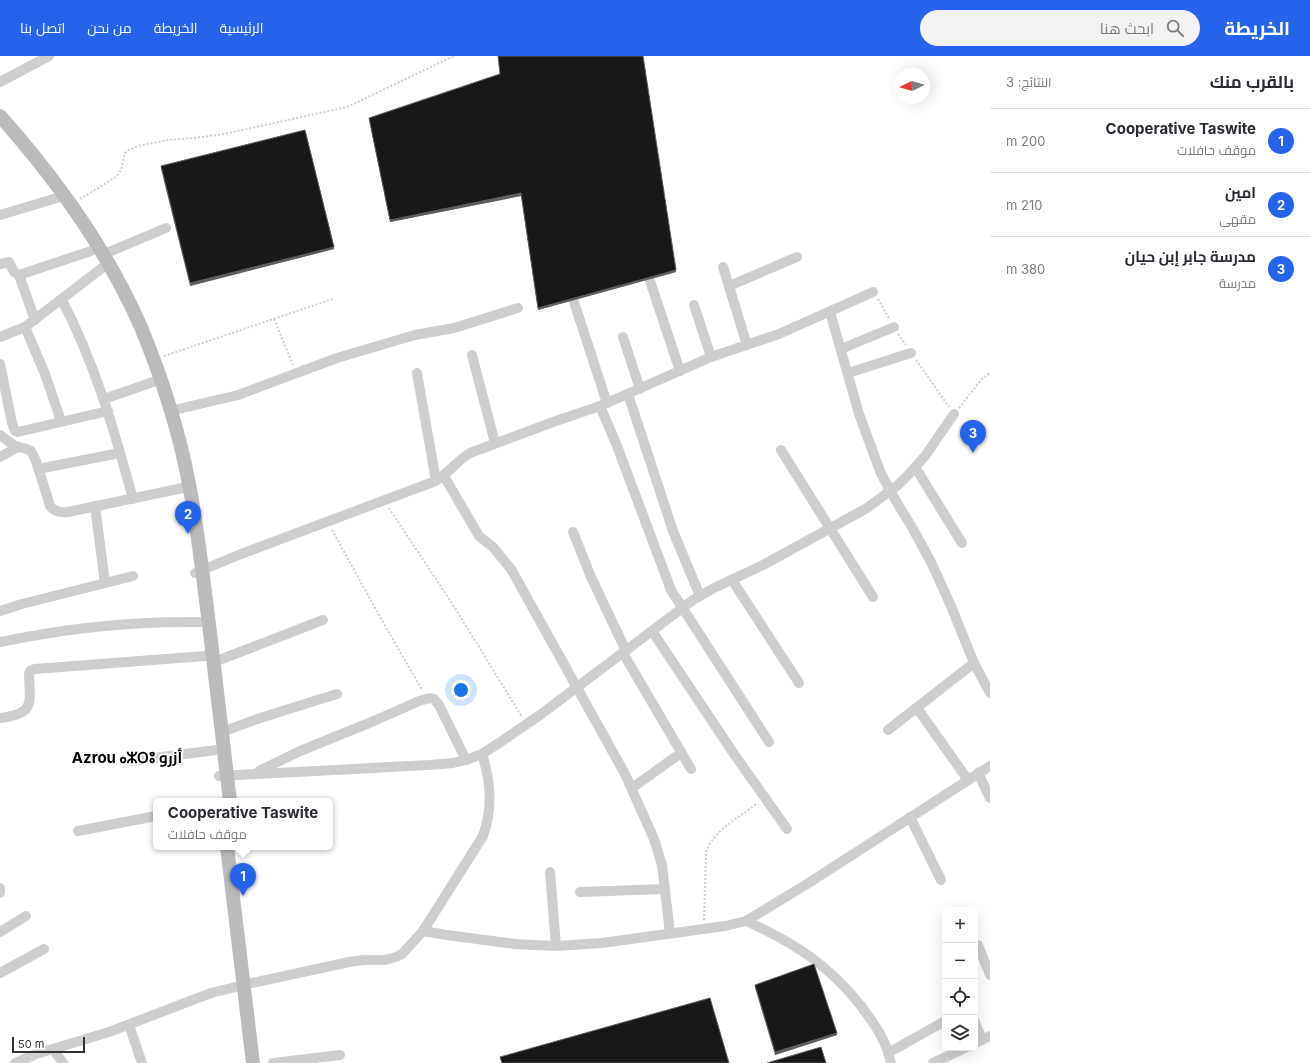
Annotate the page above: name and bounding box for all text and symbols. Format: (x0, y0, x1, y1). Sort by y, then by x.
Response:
search box (920, 10, 1200, 46)
icon: search (1164, 17, 1186, 39)
text: الخريطة (1224, 17, 1290, 40)
text: اتصل بنا (20, 19, 65, 36)
text: من نحن (87, 19, 132, 36)
text: الخريطة (154, 19, 198, 36)
text: الرئيسية (220, 19, 263, 36)
text: ابحث هنا (1100, 19, 1154, 38)
north arrow (894, 68, 930, 104)
text: بالقرب منك (1210, 72, 1294, 92)
text: النتائج: 3 (1006, 74, 1052, 90)
text: Cooperative Taswite (1106, 119, 1256, 138)
text: 200 m (1006, 133, 1045, 149)
text: 1 (1278, 133, 1284, 149)
text: موقف حافلات (1177, 142, 1256, 158)
text: امين (1225, 183, 1256, 202)
text: 210 m (1006, 197, 1042, 213)
text: 2 (1277, 197, 1285, 213)
text: مقهى (1219, 211, 1256, 227)
text: مدرسة جابر إبن حيان (1125, 247, 1256, 266)
text: 380 m (1006, 261, 1045, 277)
text: 3 (1277, 261, 1285, 277)
text: مدرسة (1219, 275, 1256, 291)
pin: 3 (960, 420, 986, 453)
pin: 2 (175, 501, 201, 534)
your location (451, 680, 471, 700)
district label: Azrou ⴰⵣⵔⵓ أزرو (72, 748, 182, 767)
popup (153, 798, 333, 850)
text: Cooperative Taswite (168, 803, 318, 822)
text: موقف حافلات (168, 826, 247, 842)
pin: 1 (230, 863, 256, 896)
map controls (942, 907, 978, 1051)
button: + (942, 907, 978, 943)
button: − (942, 943, 978, 979)
button: locate (942, 979, 978, 1015)
button: layers (942, 1015, 978, 1051)
scale bar (12, 1035, 85, 1054)
text: 50 m (18, 1037, 44, 1051)

